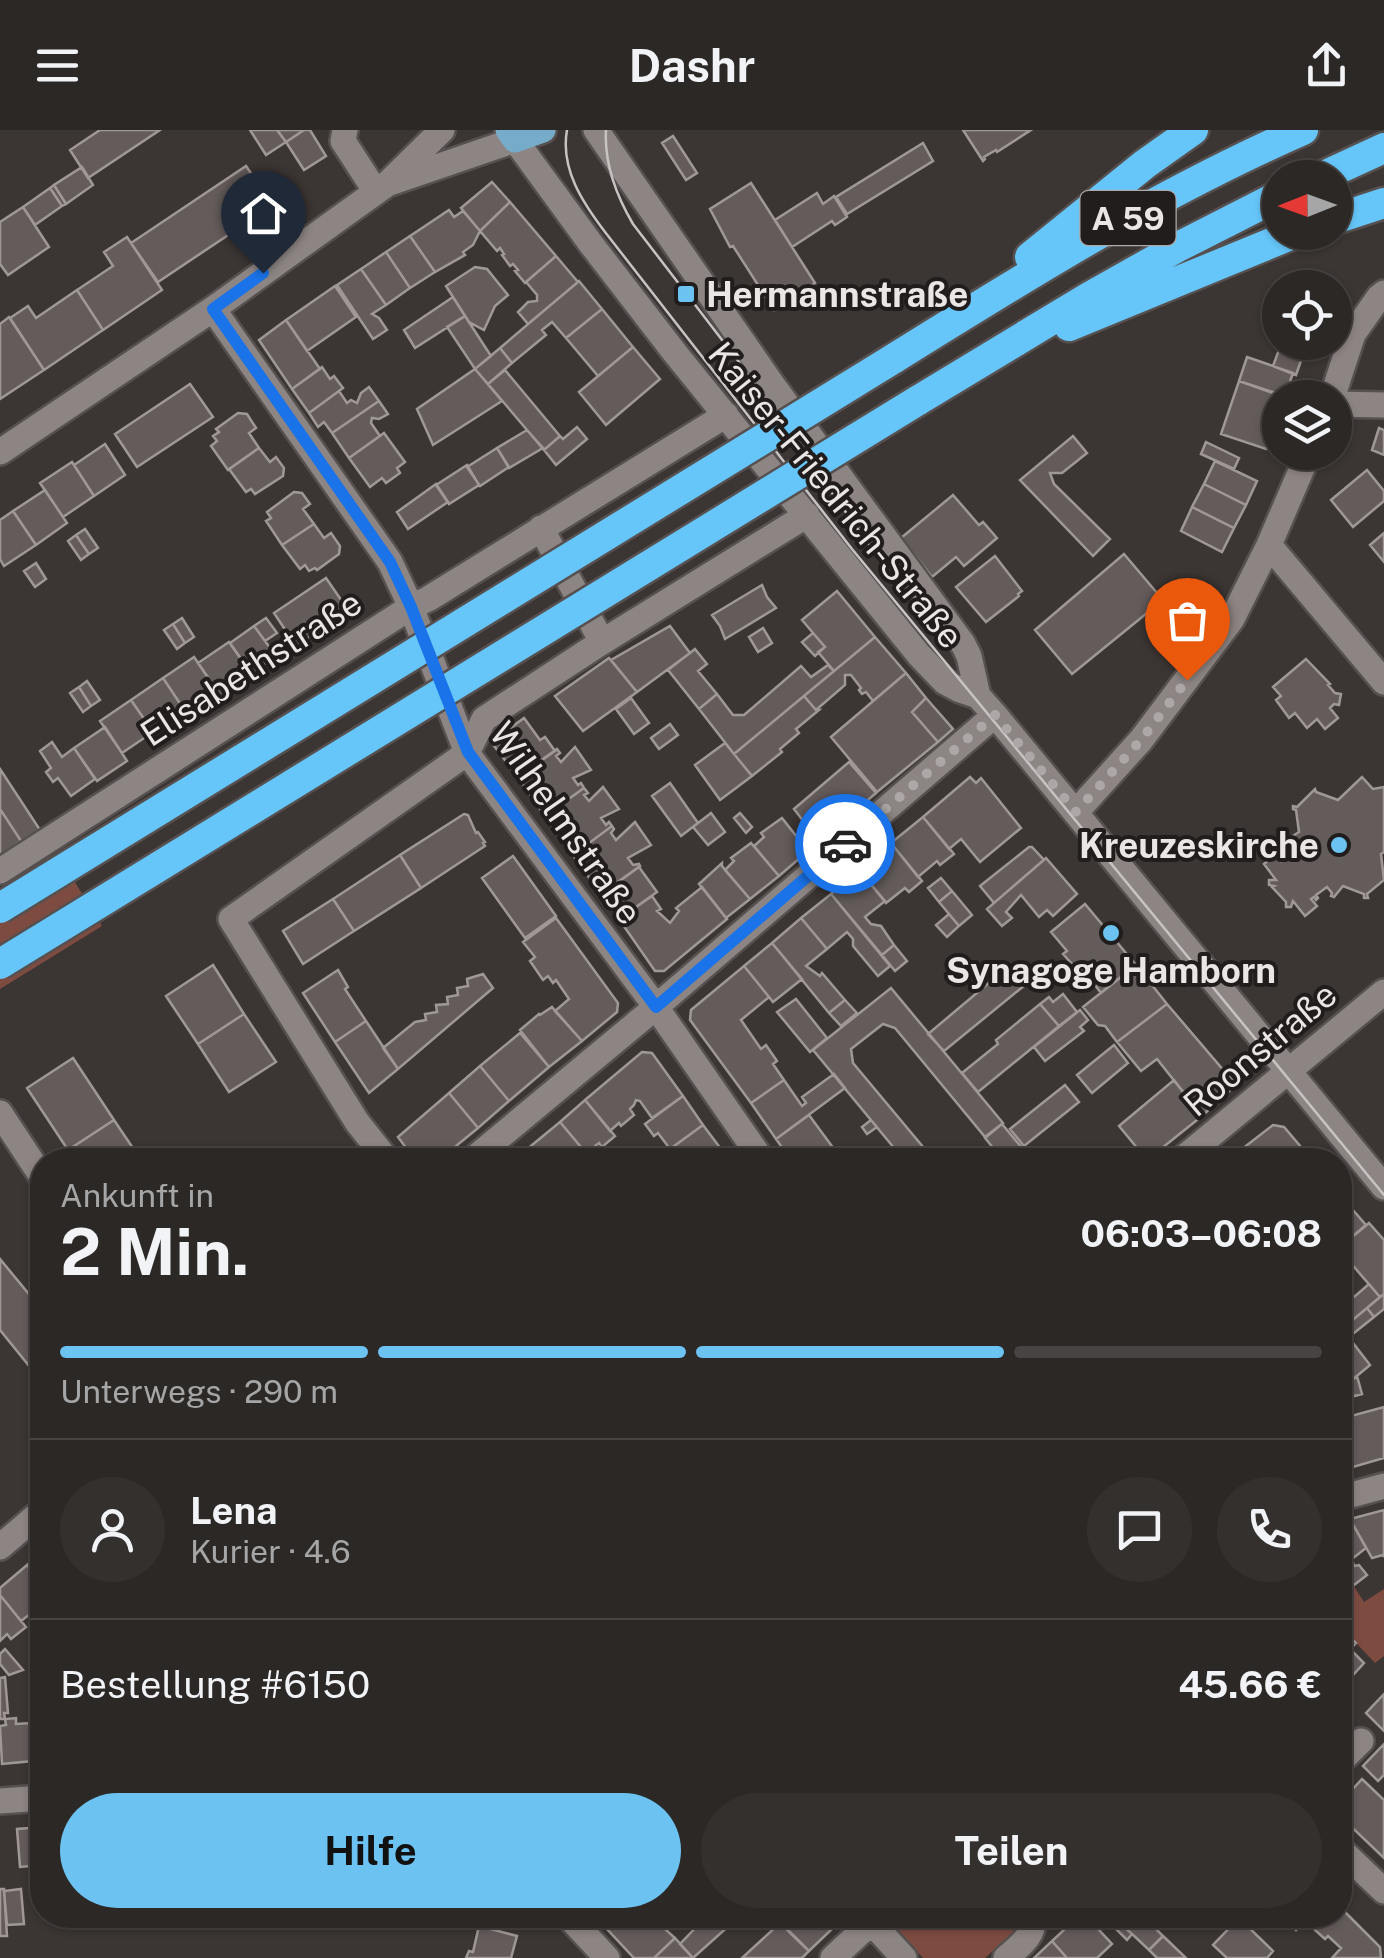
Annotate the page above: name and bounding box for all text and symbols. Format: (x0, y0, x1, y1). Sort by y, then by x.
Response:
icon: menu (30, 38, 85, 93)
icon: share (1299, 38, 1354, 93)
text: Dashr (629, 39, 755, 92)
north arrow (1262, 160, 1352, 250)
map controls (1262, 160, 1352, 470)
pin (221, 171, 306, 274)
icon: home (236, 186, 291, 241)
road number: A 59 (1080, 191, 1176, 245)
button: locate (1262, 270, 1352, 360)
place label: Hermannstraße (706, 274, 968, 315)
marker: Hermannstraße (675, 283, 697, 305)
street label: Kaiser-Friedrich-Straße (700, 334, 972, 656)
button: layers (1262, 380, 1352, 470)
pin (1145, 578, 1230, 681)
street label: Elisabethstraße (133, 581, 369, 755)
icon: bag (1160, 593, 1215, 648)
street label: Wilhelmstraße (481, 714, 651, 932)
courier (795, 794, 895, 894)
icon: car (818, 817, 873, 872)
place label: Kreuzeskirche (1079, 825, 1319, 866)
marker: Kreuzeskirche (1328, 834, 1350, 856)
marker: Synagoge Hamborn (1100, 922, 1122, 944)
place label: Synagoge Hamborn (946, 950, 1276, 991)
street label: Roonstraße (1175, 973, 1345, 1125)
text: Ankunft in (60, 1177, 214, 1214)
text: 06:03–06:08 (1081, 1211, 1322, 1256)
text: 2 Min. (60, 1213, 249, 1290)
text: Unterwegs · 290 m (60, 1373, 338, 1410)
button: person (60, 1477, 165, 1582)
button: chat (1087, 1477, 1192, 1582)
button: phone (1217, 1477, 1322, 1582)
text: Lena (190, 1488, 277, 1533)
text: Kurier · 4.6 (190, 1533, 351, 1570)
text: Bestellung #6150 (60, 1662, 370, 1707)
text: 45.66 € (1178, 1662, 1322, 1707)
button: Hilfe (60, 1793, 681, 1908)
button: Teilen (701, 1793, 1322, 1908)

